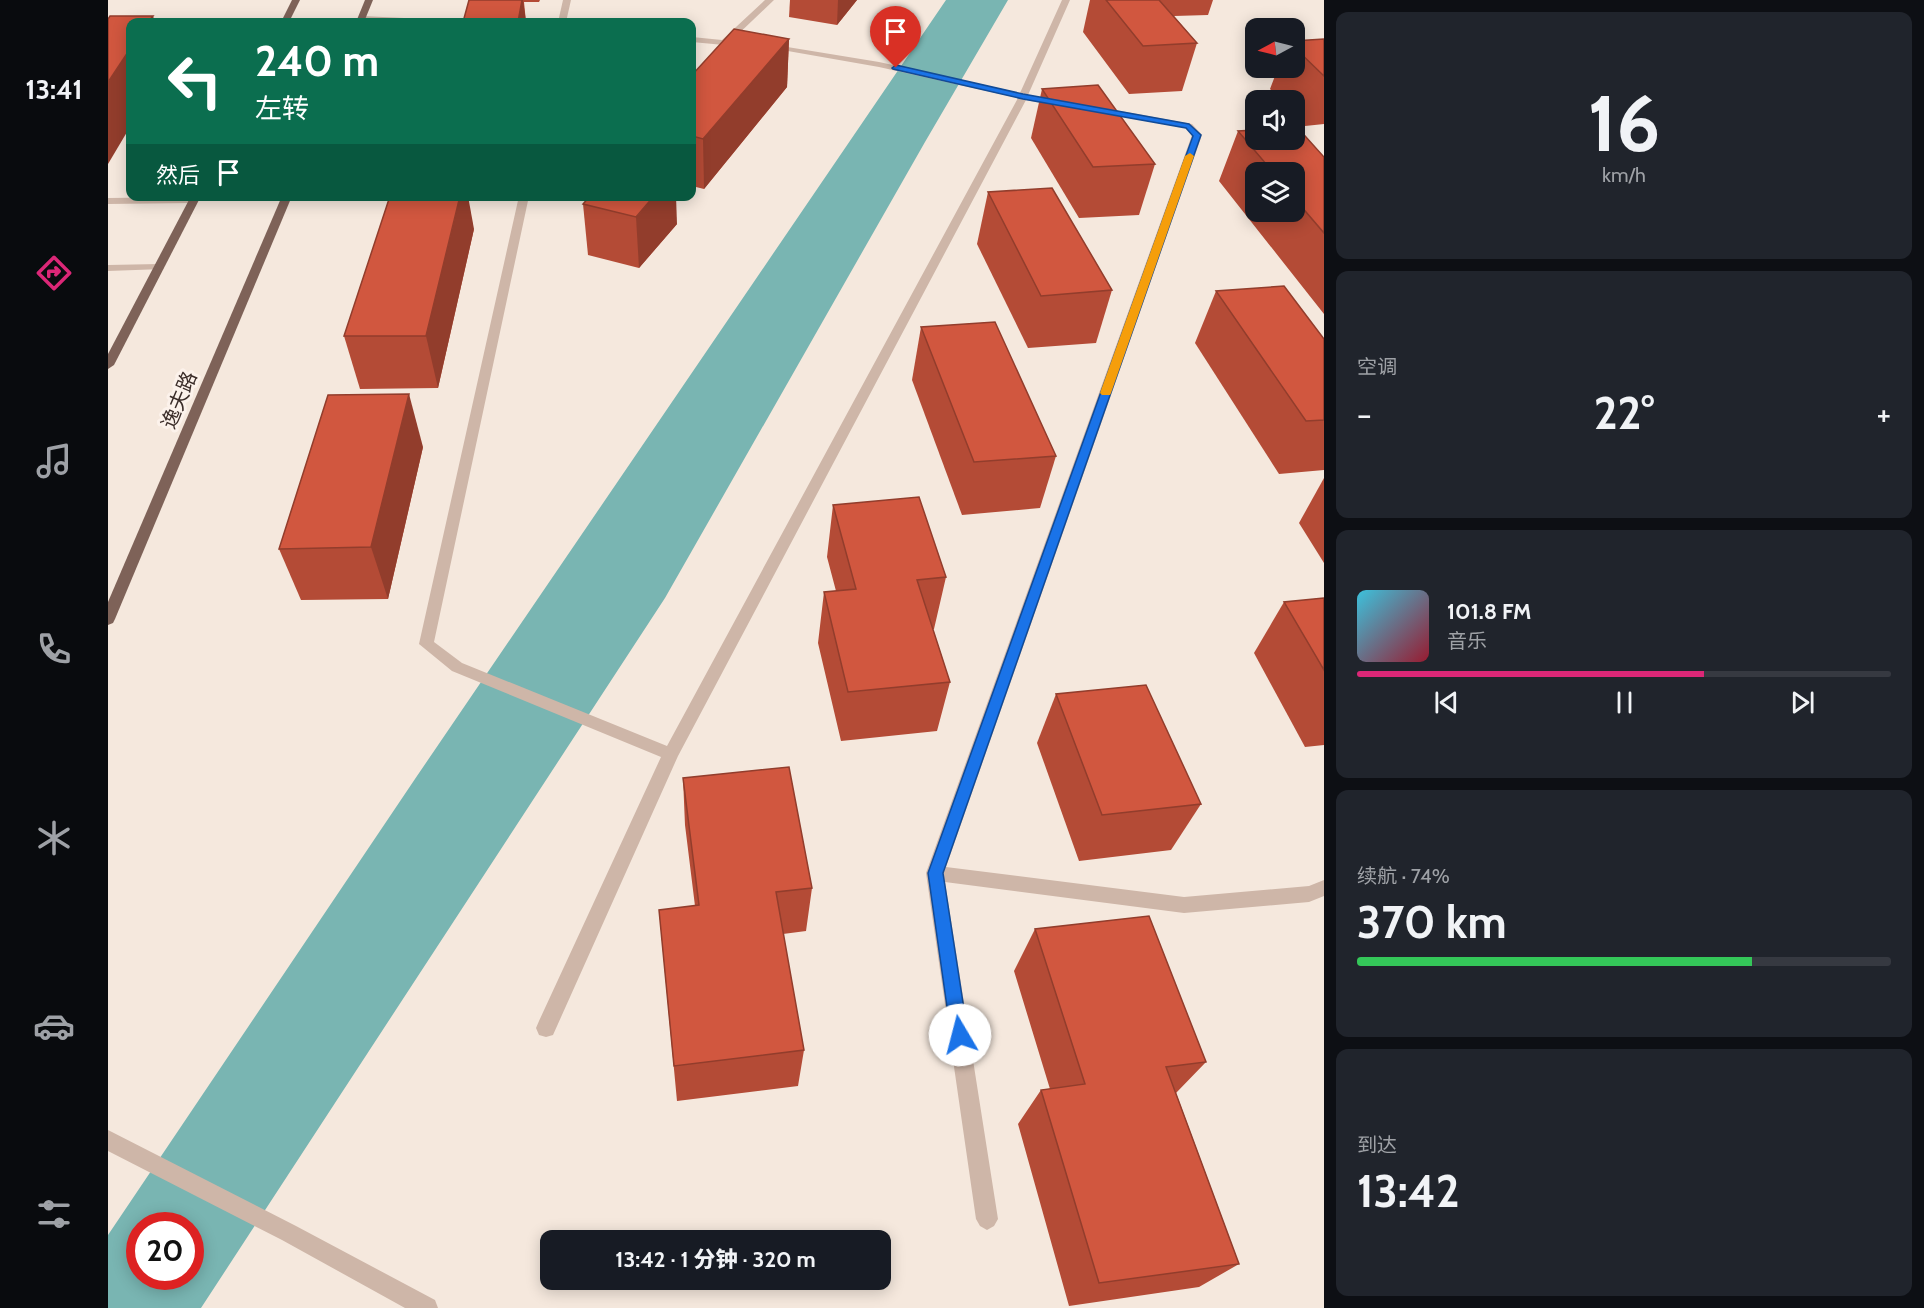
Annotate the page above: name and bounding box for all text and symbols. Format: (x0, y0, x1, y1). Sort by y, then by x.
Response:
pin (870, 6, 921, 68)
icon: arrive (879, 15, 912, 48)
north arrow (1245, 18, 1305, 78)
map controls (1245, 18, 1305, 222)
text: 240 m (255, 35, 379, 87)
icon: left (156, 42, 234, 120)
text: 13:41 (25, 73, 83, 106)
text: 16 (1588, 76, 1660, 171)
button: sound (1245, 90, 1305, 150)
text: 左转 (255, 92, 309, 125)
icon: arrive (212, 156, 245, 189)
text: 然后 (156, 162, 200, 189)
button: layers (1245, 162, 1305, 222)
text: km/h (1602, 163, 1646, 187)
icon: directions (33, 252, 75, 294)
text: 空调 (1357, 355, 1397, 379)
street label: 逸夫路 (156, 368, 202, 432)
text: 22° (1594, 386, 1654, 440)
text: − (1357, 394, 1372, 434)
text: + (1876, 394, 1891, 434)
icon: music (33, 440, 75, 482)
text: 101.8 FM (1447, 598, 1531, 625)
icon: phone (33, 628, 75, 670)
text: 音乐 (1447, 629, 1487, 653)
icon: previous (1430, 686, 1463, 719)
icon: pause (1608, 686, 1641, 719)
icon: next (1786, 686, 1819, 719)
icon: climate (33, 817, 75, 859)
text: 续航 · 74% (1357, 864, 1450, 888)
text: 370 km (1357, 895, 1507, 949)
position arrow (928, 1003, 992, 1067)
icon: car (33, 1005, 75, 1047)
text: 到达 (1357, 1133, 1397, 1157)
text: 13:42 (1357, 1164, 1460, 1218)
icon: filters (33, 1193, 75, 1235)
speed limit sign: 20 (126, 1212, 204, 1290)
text: 13:42 · 1 分钟 · 320 m (615, 1246, 816, 1273)

